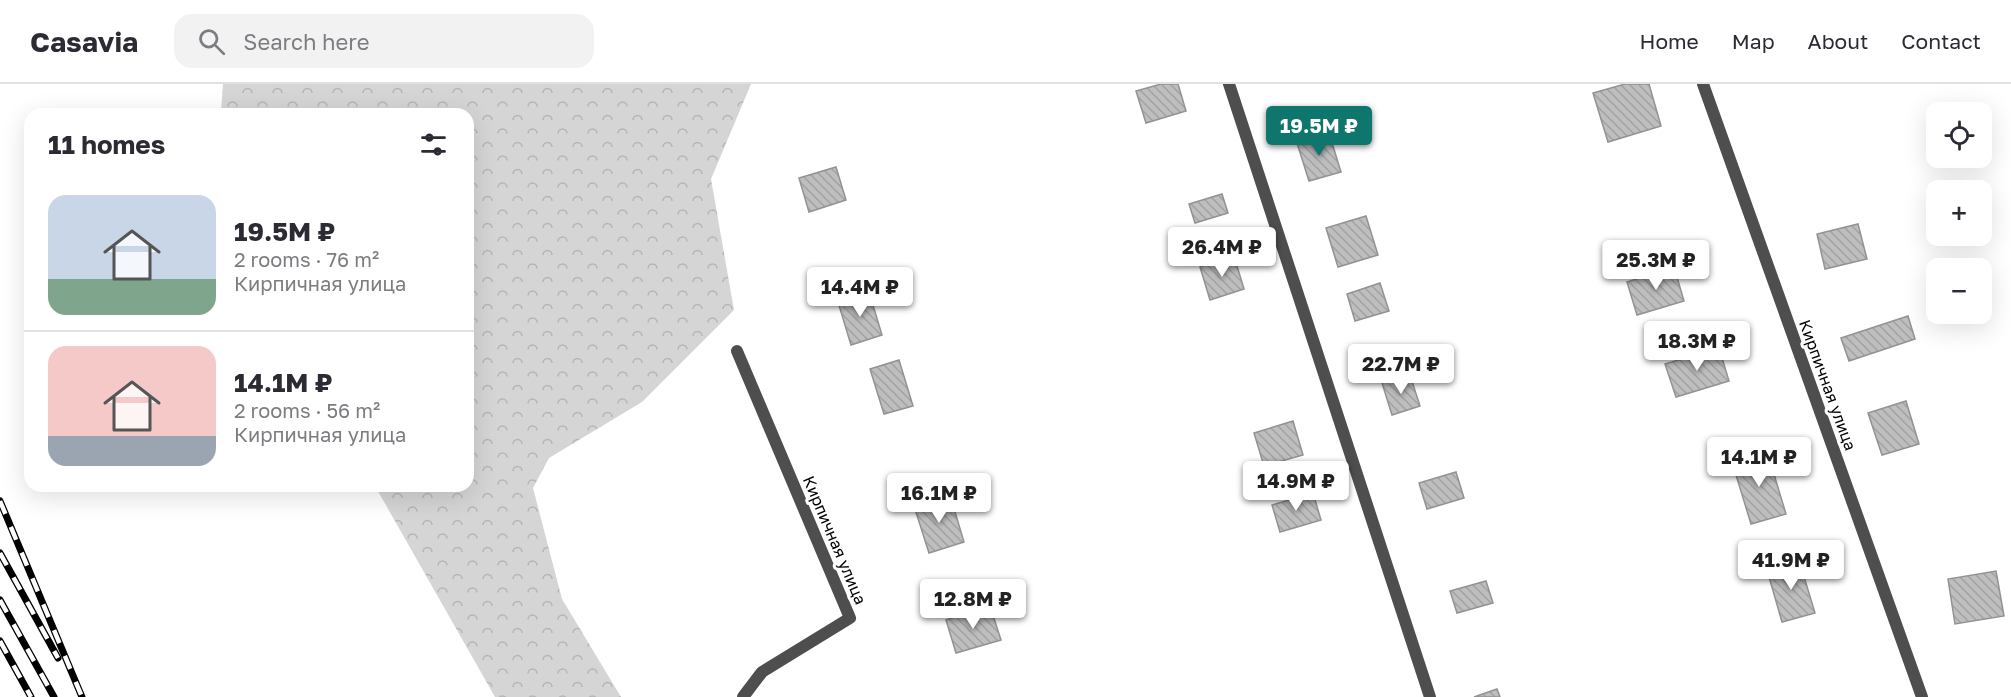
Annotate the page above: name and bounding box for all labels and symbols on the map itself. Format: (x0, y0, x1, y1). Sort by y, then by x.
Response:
pin: 19.5M ₽ (1264, 106, 1374, 157)
pin: 26.4M ₽ (1167, 227, 1277, 278)
pin: 25.3M ₽ (1601, 240, 1711, 291)
pin: 14.4M ₽ (805, 267, 915, 318)
street label: Кирпичная улица (1795, 317, 1861, 453)
pin: 18.3M ₽ (1642, 321, 1752, 372)
pin: 22.7M ₽ (1346, 344, 1456, 395)
pin: 14.1M ₽ (1704, 437, 1814, 488)
pin: 14.9M ₽ (1241, 461, 1351, 512)
street label: Кирпичная улица (799, 473, 871, 607)
pin: 16.1M ₽ (884, 473, 994, 524)
pin: 41.9M ₽ (1736, 540, 1846, 591)
pin: 12.8M ₽ (918, 579, 1028, 630)

